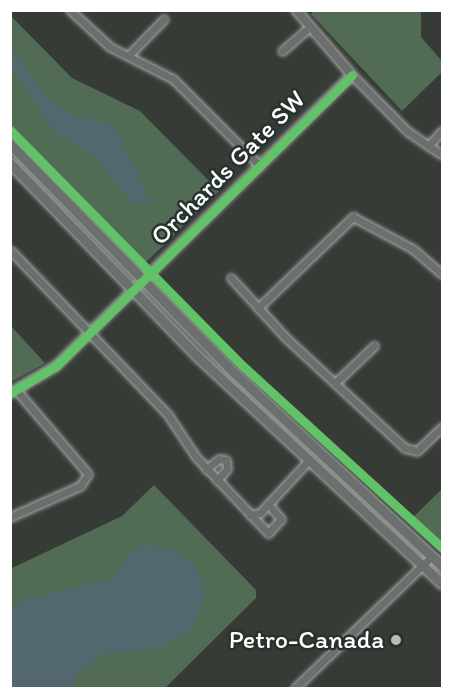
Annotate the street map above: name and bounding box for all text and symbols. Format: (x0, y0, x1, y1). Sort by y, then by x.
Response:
street label: Orchards Gate SW (144, 84, 312, 252)
place label: Petro-Canada (229, 624, 384, 656)
marker: Petro-Canada (389, 633, 403, 647)

